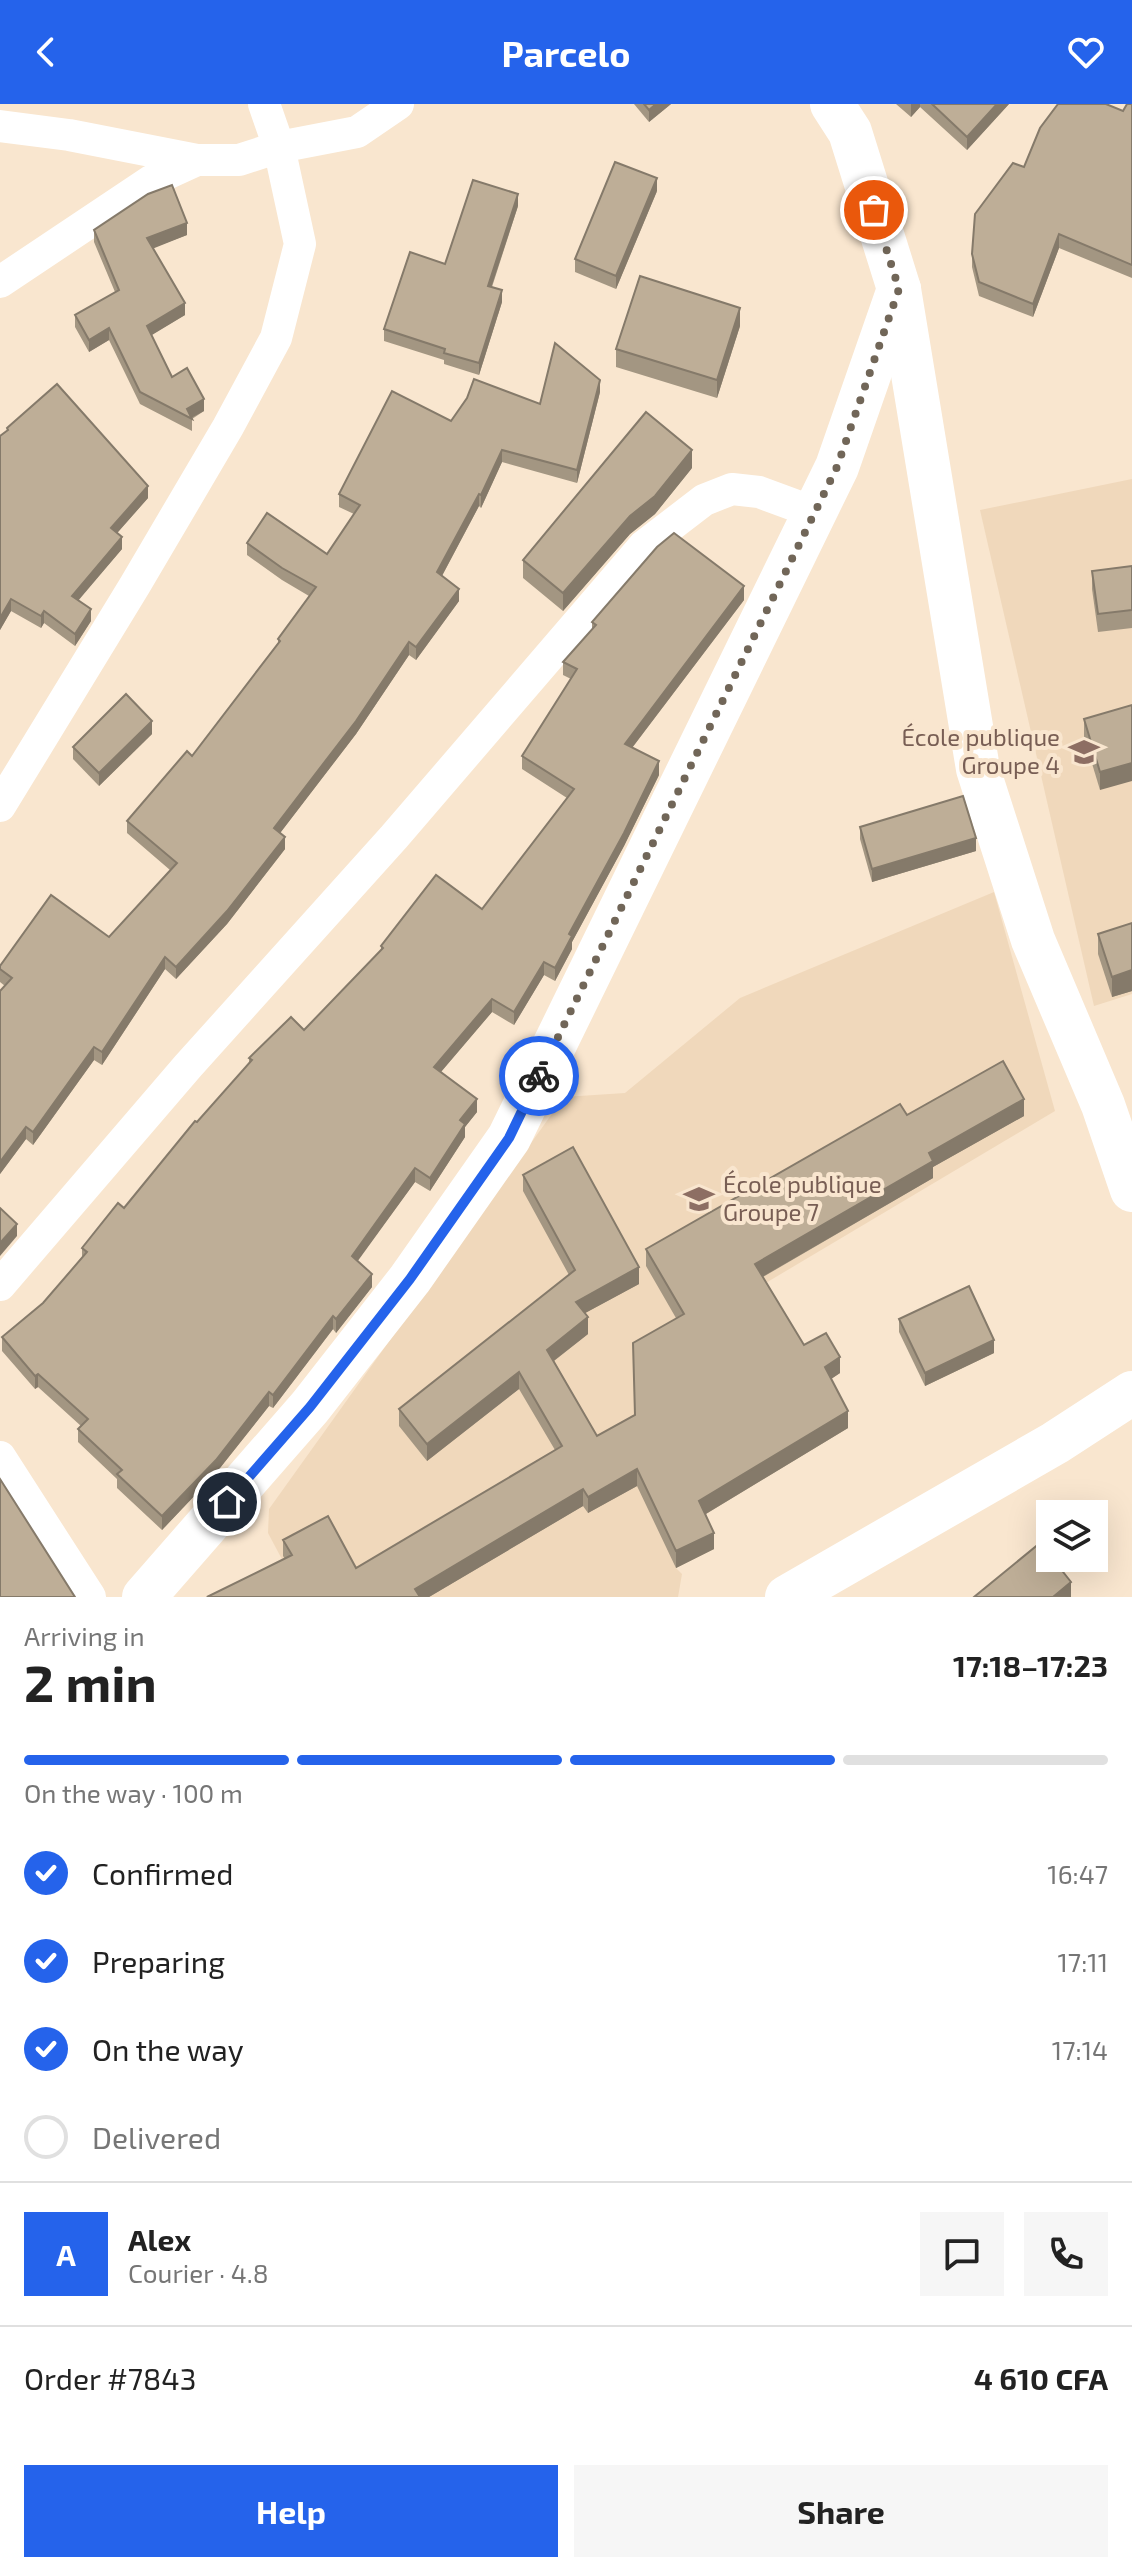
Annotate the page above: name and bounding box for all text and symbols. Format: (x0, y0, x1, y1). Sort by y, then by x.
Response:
icon: back (24, 30, 68, 74)
icon: heart (1064, 30, 1108, 74)
text: Parcelo (501, 31, 631, 74)
pin (840, 176, 908, 244)
icon: bag (852, 188, 896, 232)
place label: École publique Groupe 4 (901, 722, 1060, 779)
school or university icon: École publique Groupe 4 (1067, 735, 1101, 769)
courier (499, 1036, 579, 1116)
icon: bike (517, 1054, 561, 1098)
place label: École publique Groupe 7 (723, 1169, 882, 1226)
school or university icon: École publique Groupe 7 (682, 1182, 716, 1216)
pin (193, 1468, 261, 1536)
icon: home (205, 1480, 249, 1524)
map controls (1036, 1500, 1108, 1572)
button: layers (1036, 1500, 1108, 1572)
text: Arriving in (24, 1620, 145, 1651)
text: 17:18–17:23 (953, 1647, 1108, 1683)
text: 2 min (24, 1650, 157, 1712)
text: On the way · 100 m (24, 1777, 243, 1808)
icon: check (24, 1851, 68, 1895)
text: Confirmed (92, 1855, 233, 1891)
text: 16:47 (1047, 1858, 1108, 1889)
icon: check (24, 1939, 68, 1983)
text: Preparing (92, 1943, 225, 1979)
text: 17:11 (1058, 1946, 1108, 1977)
icon: check (24, 2027, 68, 2071)
text: On the way (92, 2031, 244, 2067)
text: 17:14 (1052, 2034, 1108, 2065)
text: Delivered (92, 2119, 221, 2155)
button: chat (920, 2212, 1004, 2296)
button: phone (1024, 2212, 1108, 2296)
text: Alex (128, 2221, 191, 2257)
text: A (56, 2236, 76, 2272)
text: Courier · 4.8 (128, 2257, 269, 2288)
text: Order #7843 (24, 2360, 196, 2396)
text: 4 610 CFA (974, 2360, 1108, 2396)
button: Help (24, 2465, 558, 2557)
button: Share (574, 2465, 1108, 2557)

